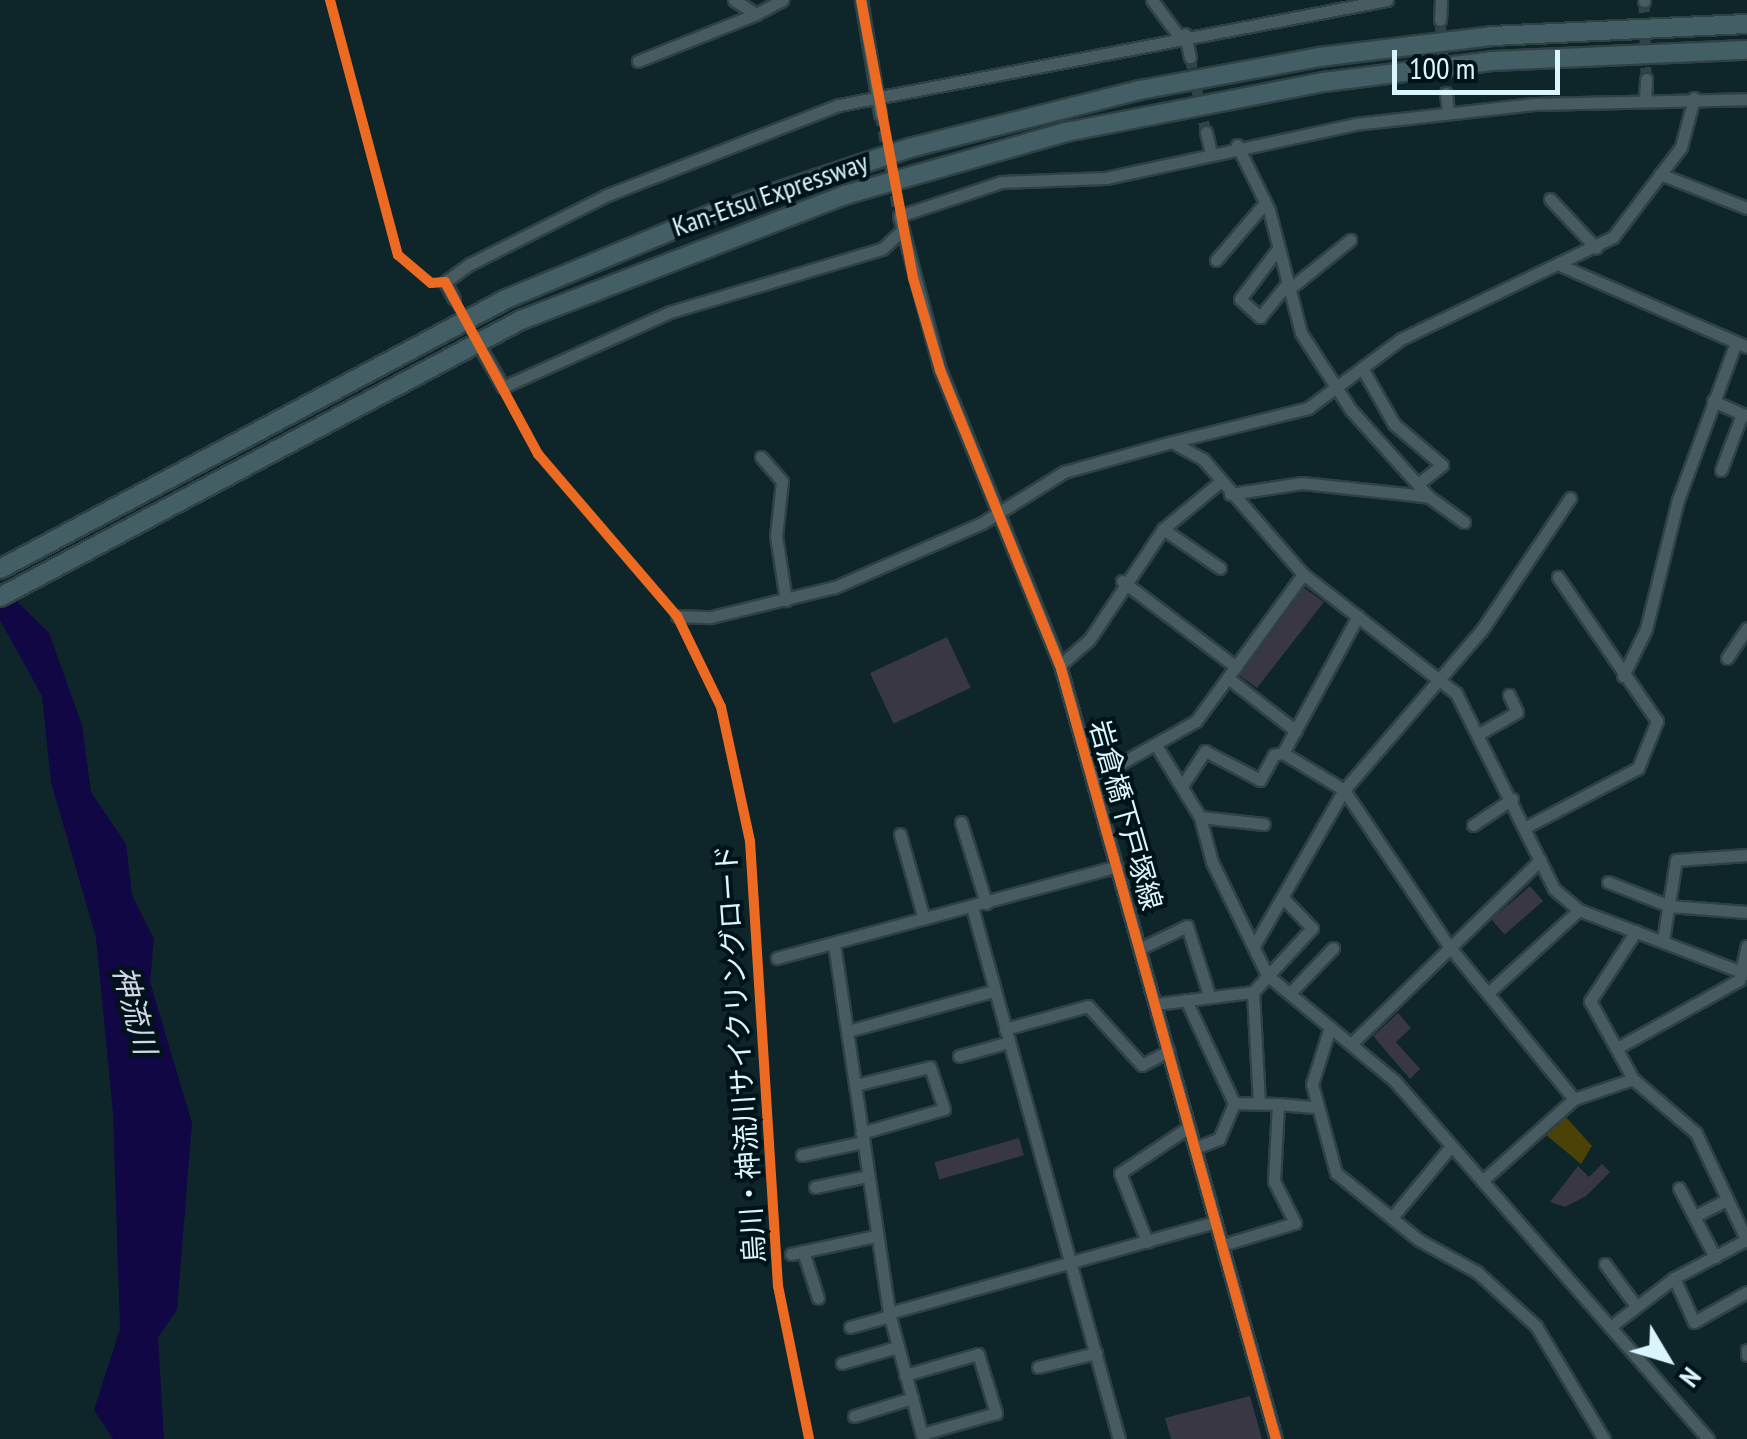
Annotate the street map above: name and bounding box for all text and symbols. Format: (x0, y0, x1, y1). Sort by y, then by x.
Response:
scale bar (1397, 30, 1564, 92)
text: 100 m (1409, 48, 1475, 87)
street label: Kan-Etsu Expressway (668, 145, 872, 243)
street label: 岩倉橋下戸塚線 (1083, 716, 1169, 914)
street label: 烏川・神流川サイクリングロード (709, 843, 771, 1265)
water label: 神流川 (106, 962, 164, 1058)
north arrow (1617, 1309, 1717, 1409)
text: N (1672, 1360, 1710, 1395)

